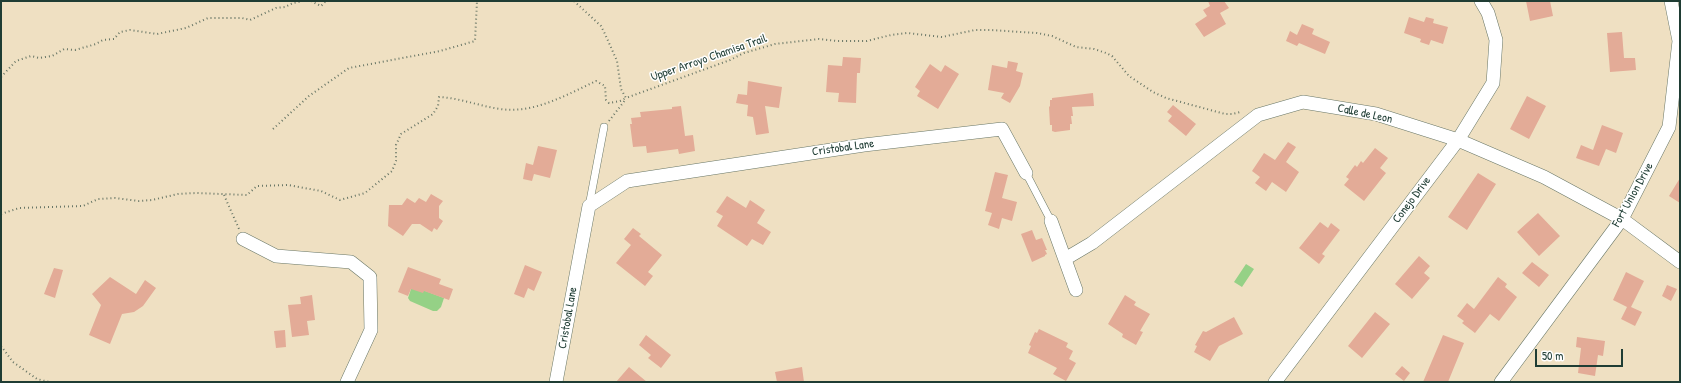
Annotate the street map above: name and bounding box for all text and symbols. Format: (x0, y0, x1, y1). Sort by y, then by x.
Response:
street label: Upper Arroyo Chamisa Trail (649, 31, 769, 85)
street label: Calle de Leon (1336, 101, 1394, 127)
street label: Cristobal Lane (811, 137, 875, 159)
street label: Fort Union Drive (1609, 160, 1657, 230)
street label: Conejo Drive (1390, 174, 1434, 226)
street label: Cristobal Lane (555, 286, 581, 350)
scale bar (1537, 341, 1625, 367)
text: 50 m (1542, 347, 1563, 364)

